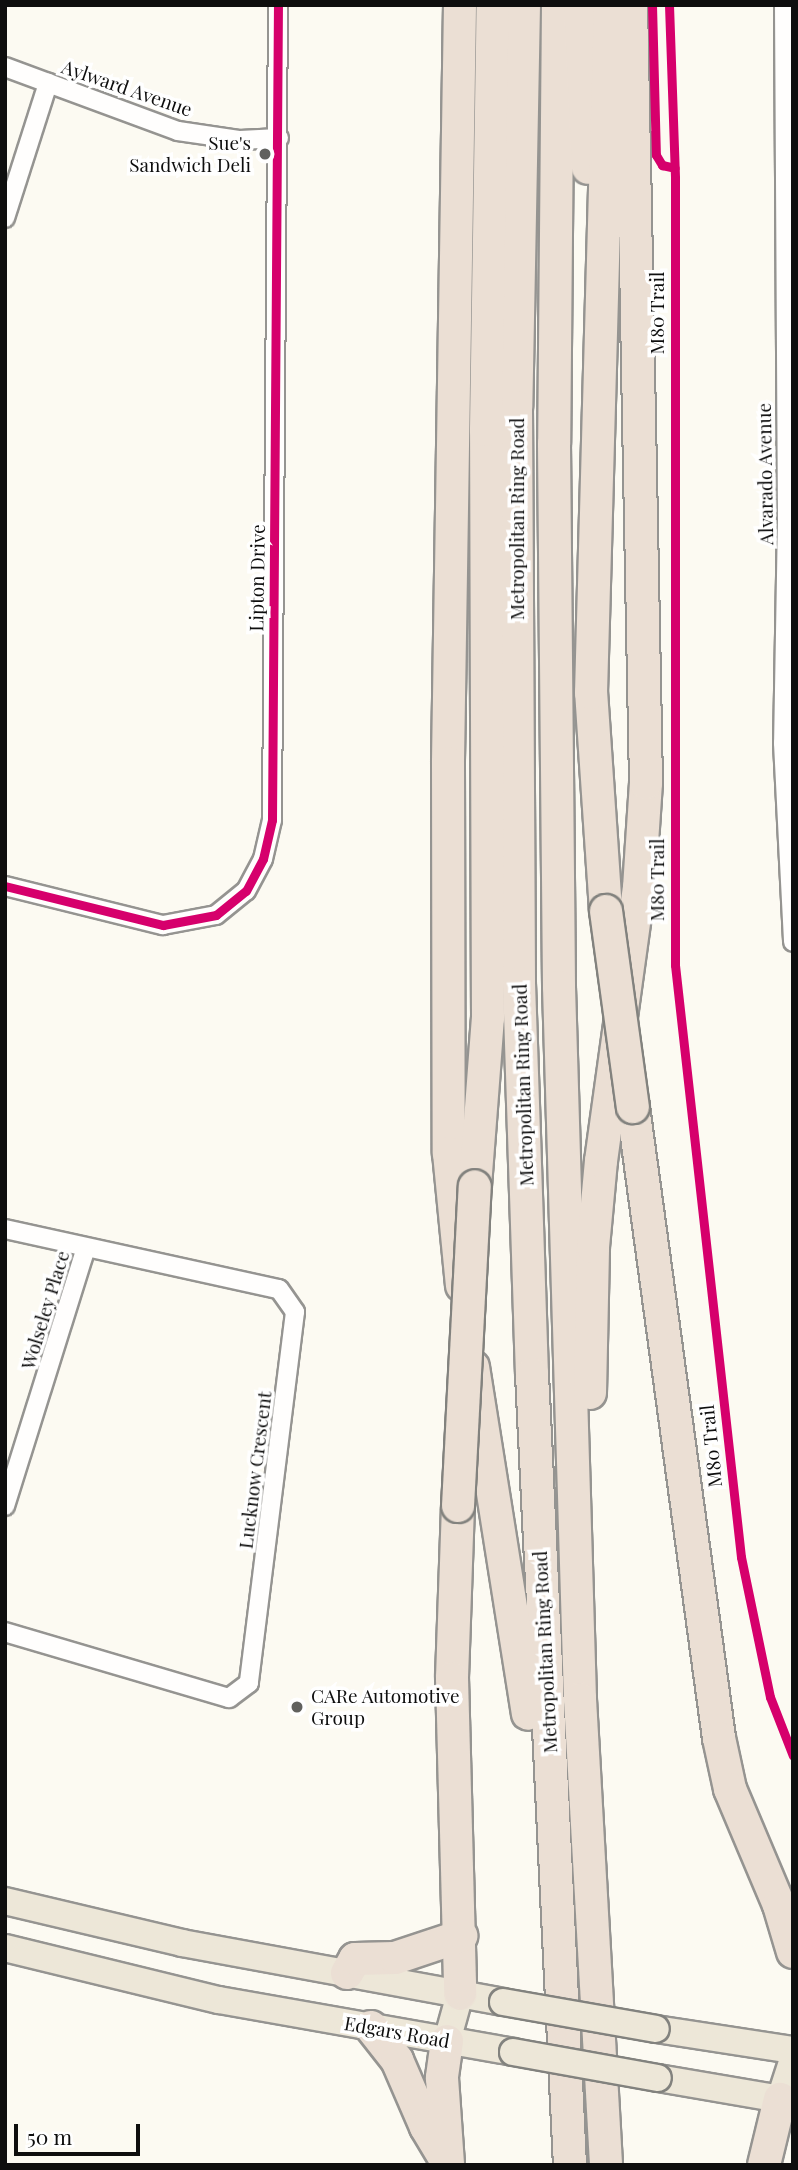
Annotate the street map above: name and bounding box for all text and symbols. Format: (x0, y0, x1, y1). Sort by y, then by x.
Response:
street label: Aylward Avenue (59, 55, 195, 121)
place label: Sue's Sandwich Deli (129, 132, 251, 176)
marker: Sue's Sandwich Deli (257, 146, 273, 162)
street label: M80 Trail (646, 271, 668, 355)
street label: Alvarado Avenue (752, 402, 778, 546)
street label: Metropolitan Ring Road (506, 418, 528, 620)
street label: Lipton Drive (245, 524, 269, 632)
street label: M80 Trail (646, 838, 668, 922)
street label: Metropolitan Ring Road (508, 983, 538, 1187)
street label: Wolseley Place (16, 1248, 74, 1372)
street label: Lucknow Crescent (234, 1390, 276, 1550)
street label: M80 Trail (695, 1403, 727, 1489)
street label: Metropolitan Ring Road (528, 1550, 562, 1754)
place label: CARe Automotive Group (311, 1685, 460, 1729)
marker: CARe Automotive Group (289, 1699, 305, 1715)
street label: Edgars Road (342, 2011, 452, 2053)
scale bar (18, 2110, 144, 2154)
text: 50 m (27, 2122, 72, 2150)

